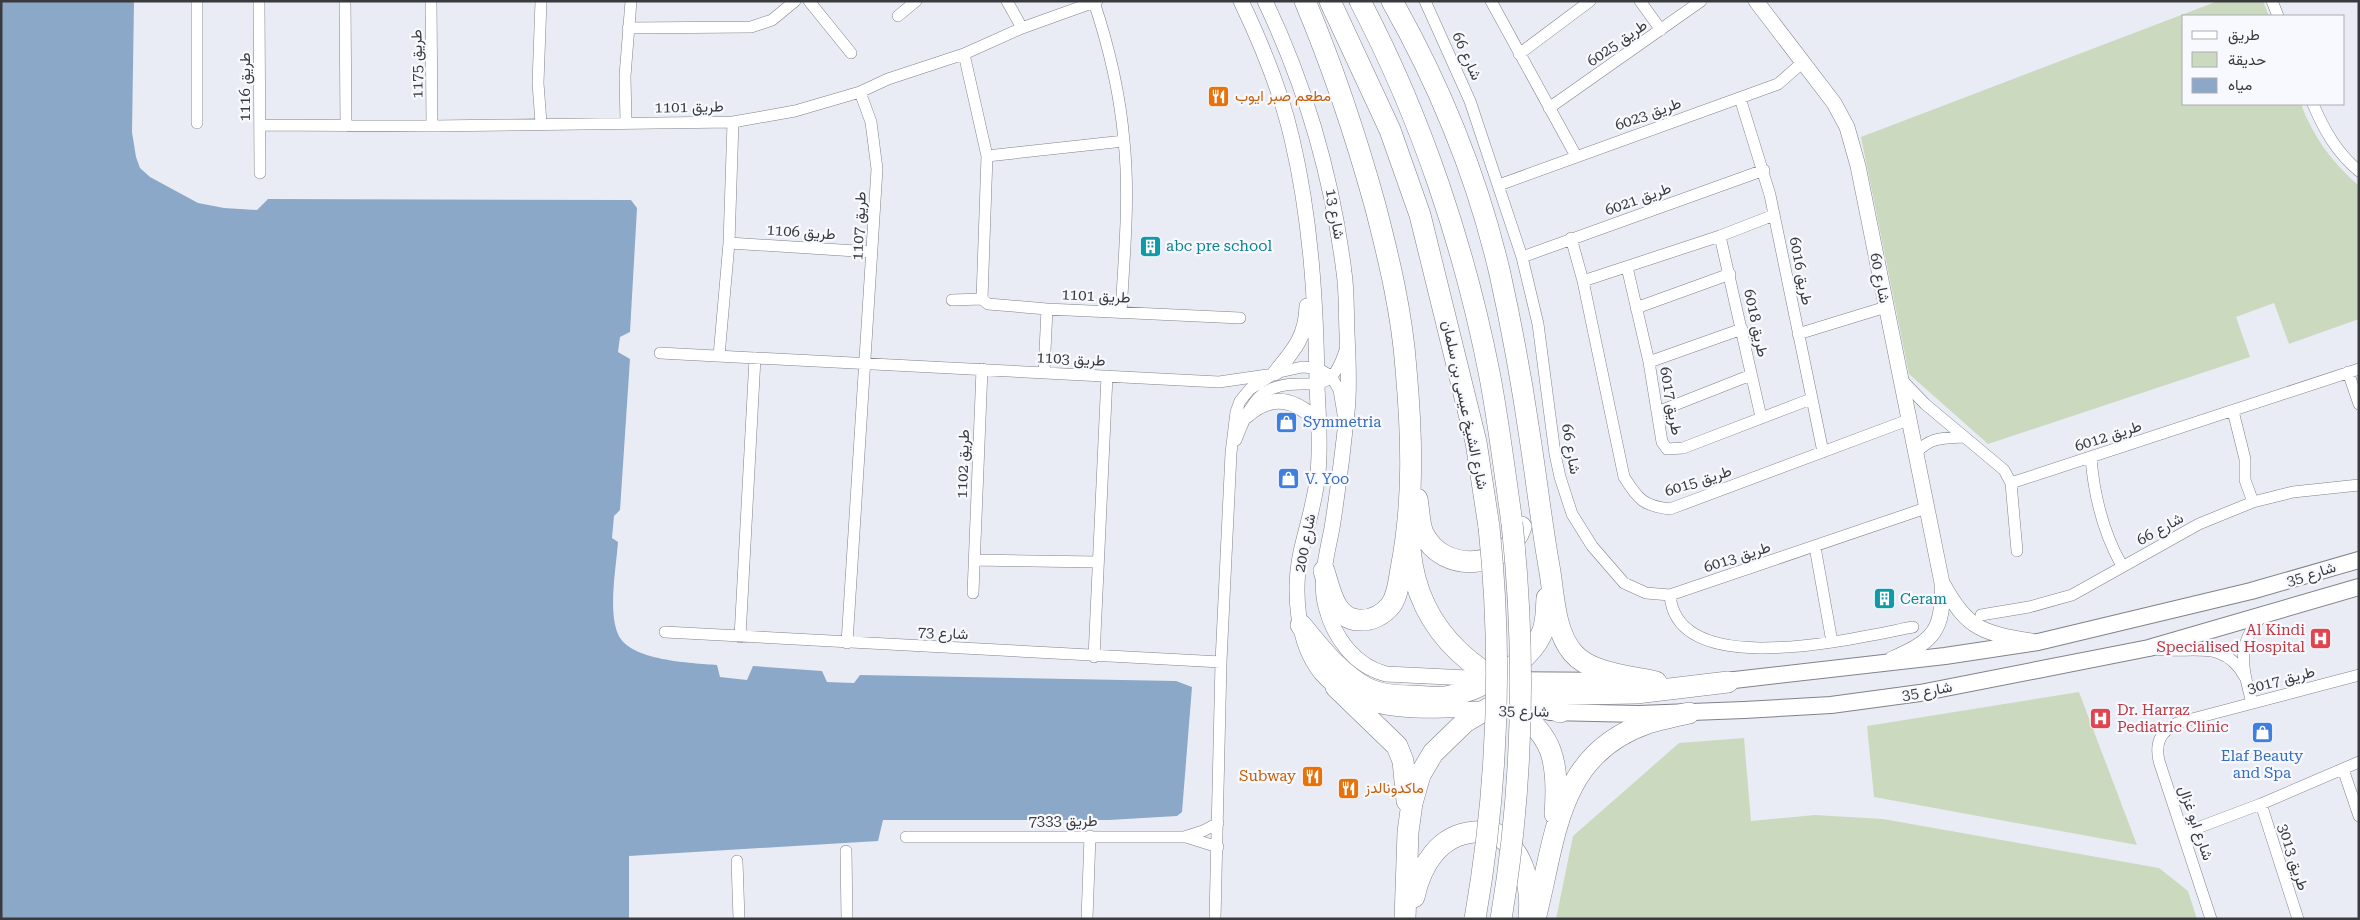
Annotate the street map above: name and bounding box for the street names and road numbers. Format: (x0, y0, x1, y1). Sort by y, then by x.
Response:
street label: طريق 6025 (1583, 16, 1651, 71)
street label: طريق 1175 (407, 29, 428, 99)
street label: شارع 66 (1447, 29, 1486, 84)
street label: طريق 1116 (236, 52, 255, 122)
street label: طريق 6023 (1612, 94, 1684, 135)
street label: طريق 1101 (654, 97, 724, 118)
street label: طريق 6021 (1602, 179, 1674, 220)
street label: شارع 13 (1320, 187, 1348, 241)
street label: طريق 1107 (848, 191, 871, 261)
street label: طريق 1106 (766, 221, 836, 244)
street label: طريق 6016 (1785, 235, 1816, 307)
street label: شارع 60 (1864, 251, 1894, 305)
street label: طريق 1101 (1061, 285, 1131, 308)
street label: طريق 6018 (1739, 287, 1772, 359)
street label: شارع الشيخ عيسى بن سلمان (1436, 319, 1492, 492)
street label: طريق 1103 (1036, 348, 1106, 371)
street label: طريق 6017 (1655, 365, 1686, 437)
street label: طريق 6012 (2072, 417, 2144, 456)
street label: شارع 66 (1556, 422, 1584, 476)
street label: طريق 1102 (953, 429, 974, 499)
street label: طريق 6015 (1662, 462, 1734, 501)
street label: شارع 66 (2133, 509, 2188, 551)
street label: شارع 200 (1291, 512, 1321, 574)
street label: طريق 6013 (1701, 538, 1773, 577)
street label: شارع 35 (2284, 558, 2339, 592)
street label: شارع 73 (917, 623, 969, 645)
street label: طريق 3017 (2245, 662, 2317, 699)
street label: شارع 35 (1900, 678, 1954, 706)
street label: شارع 35 (1498, 701, 1550, 723)
street label: شارع ابو غزال (2173, 783, 2217, 864)
street label: طريق 7333 (1028, 812, 1098, 831)
street label: طريق 3013 (2273, 821, 2312, 893)

